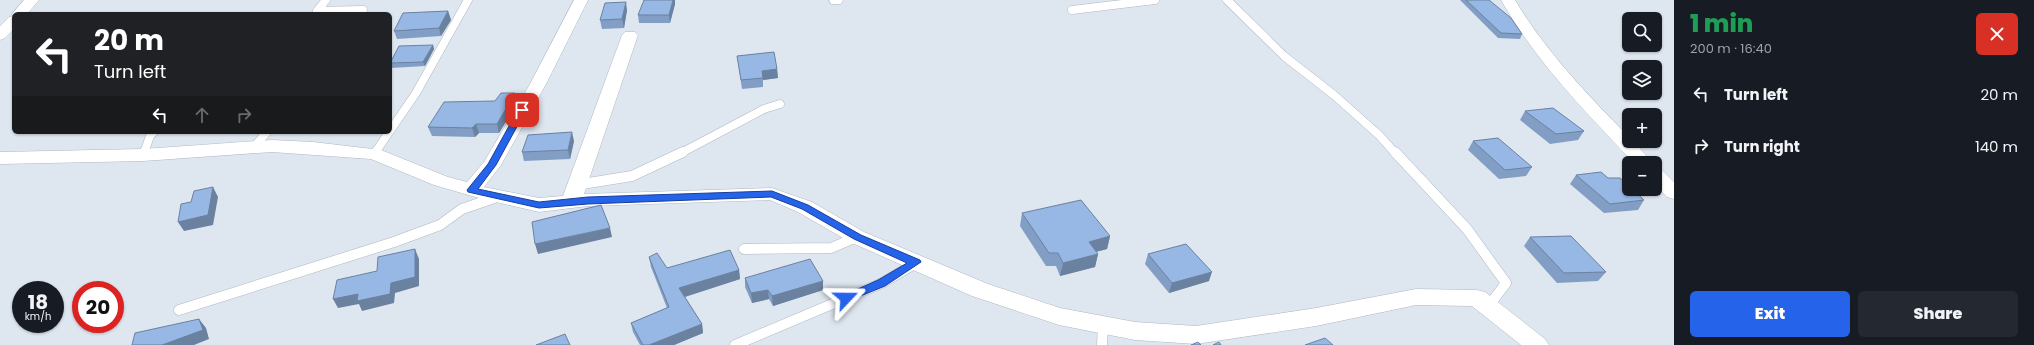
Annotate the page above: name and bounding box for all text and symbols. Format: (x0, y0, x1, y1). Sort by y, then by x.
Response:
text: 1 min (1690, 7, 1753, 40)
map controls (1622, 12, 1662, 196)
button: search (1622, 12, 1662, 52)
button: close (1976, 13, 2018, 55)
text: 20 m (94, 21, 164, 60)
icon: left (28, 28, 80, 80)
text: 200 m · 16:40 (1690, 39, 1772, 58)
text: Turn left (94, 59, 166, 84)
button: layers (1622, 60, 1662, 100)
icon: left (1690, 83, 1712, 105)
text: Turn left (1724, 84, 1788, 105)
text: 20 m (1980, 84, 2018, 105)
pin (505, 93, 539, 127)
icon: arrive (511, 99, 533, 121)
icon: left (149, 104, 171, 126)
icon: ahead (191, 104, 213, 126)
icon: right (233, 104, 255, 126)
button: + (1622, 108, 1662, 148)
icon: right (1690, 135, 1712, 157)
text: Turn right (1724, 136, 1800, 157)
text: 140 m (1975, 136, 2018, 157)
button: − (1622, 156, 1662, 196)
position arrow (825, 277, 867, 319)
speed limit sign: 20 (72, 281, 124, 333)
text: 18 (28, 288, 48, 316)
button: Exit (1690, 291, 1850, 337)
button: Share (1858, 291, 2018, 337)
text: km/h (25, 309, 51, 324)

